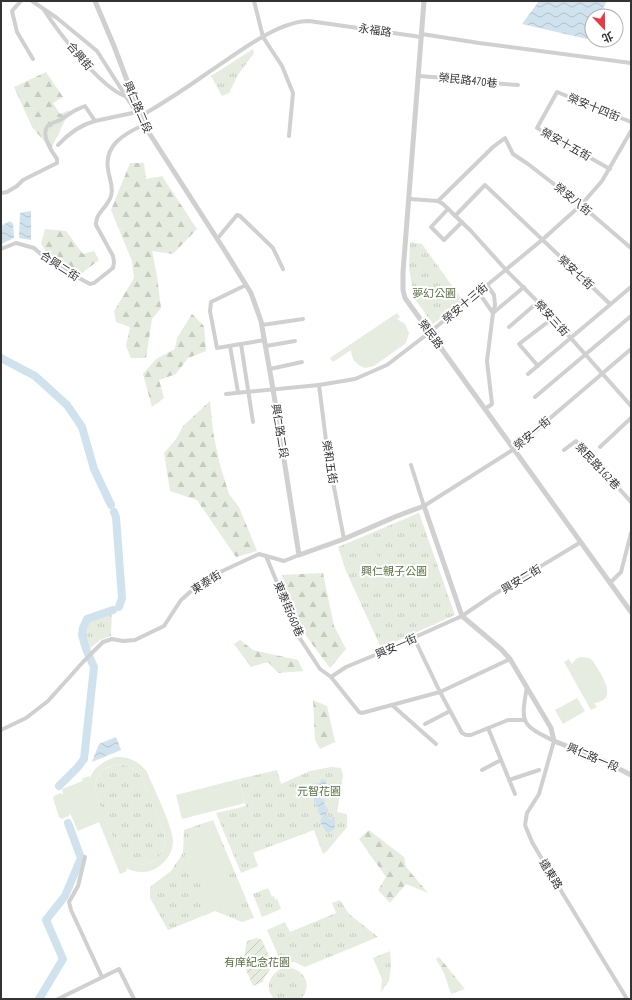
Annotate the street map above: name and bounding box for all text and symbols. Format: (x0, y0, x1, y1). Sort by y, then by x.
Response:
north arrow (584, 8, 624, 48)
street label: 永福路 (358, 21, 392, 39)
text: 北 (600, 29, 615, 46)
street label: 合興街 (64, 39, 96, 73)
street label: 榮民路470巷 (438, 70, 498, 90)
street label: 興仁路二段 (121, 79, 155, 135)
street label: 榮安十四街 (566, 90, 622, 124)
street label: 榮安十五街 (539, 125, 593, 163)
street label: 榮安八街 (551, 180, 595, 218)
street label: 合興二街 (38, 248, 82, 284)
street label: 榮安七街 (555, 252, 597, 292)
street label: 榮安十三街 (439, 280, 491, 326)
park label: 夢幻公園 (412, 286, 456, 300)
street label: 榮安三街 (532, 297, 572, 339)
street label: 榮民路 (415, 317, 447, 351)
street label: 興仁路二段 (269, 403, 291, 459)
street label: 榮安一街 (511, 413, 553, 453)
street label: 榮和五街 (320, 439, 340, 485)
street label: 榮民路162巷 (573, 440, 623, 492)
street label: 興安二街 (499, 562, 543, 596)
park label: 興仁親子公園 (361, 564, 427, 578)
street label: 東泰街 (188, 567, 224, 597)
street label: 東泰街660巷 (271, 579, 307, 639)
street label: 興安一街 (373, 631, 419, 661)
street label: 興仁路一段 (565, 740, 621, 774)
park label: 元智花園 (297, 784, 341, 798)
street label: 遠東路 (537, 856, 565, 892)
park label: 有庠紀念花園 (224, 955, 290, 969)

